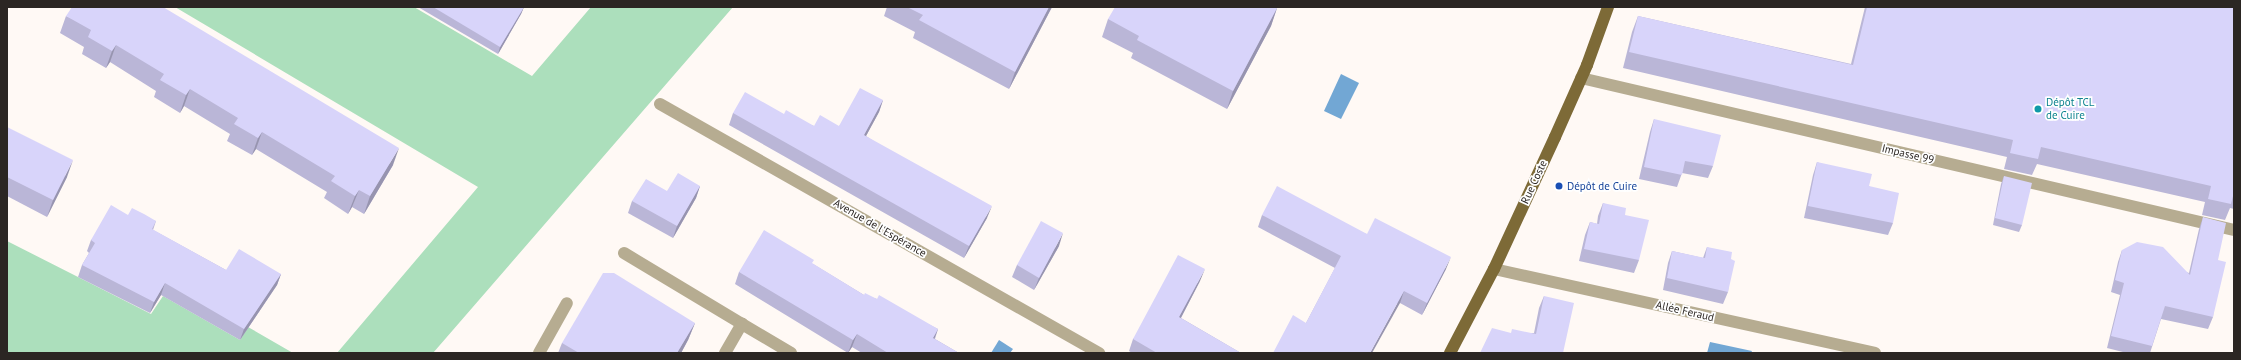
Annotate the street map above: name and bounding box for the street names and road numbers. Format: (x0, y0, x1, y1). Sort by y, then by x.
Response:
street label: Impasse 99 (1881, 142, 1935, 166)
street label: Rue Coste (1518, 158, 1550, 206)
street label: Avenue de l'Espérance (831, 196, 929, 260)
street label: Allée Feraud (1655, 298, 1715, 324)

